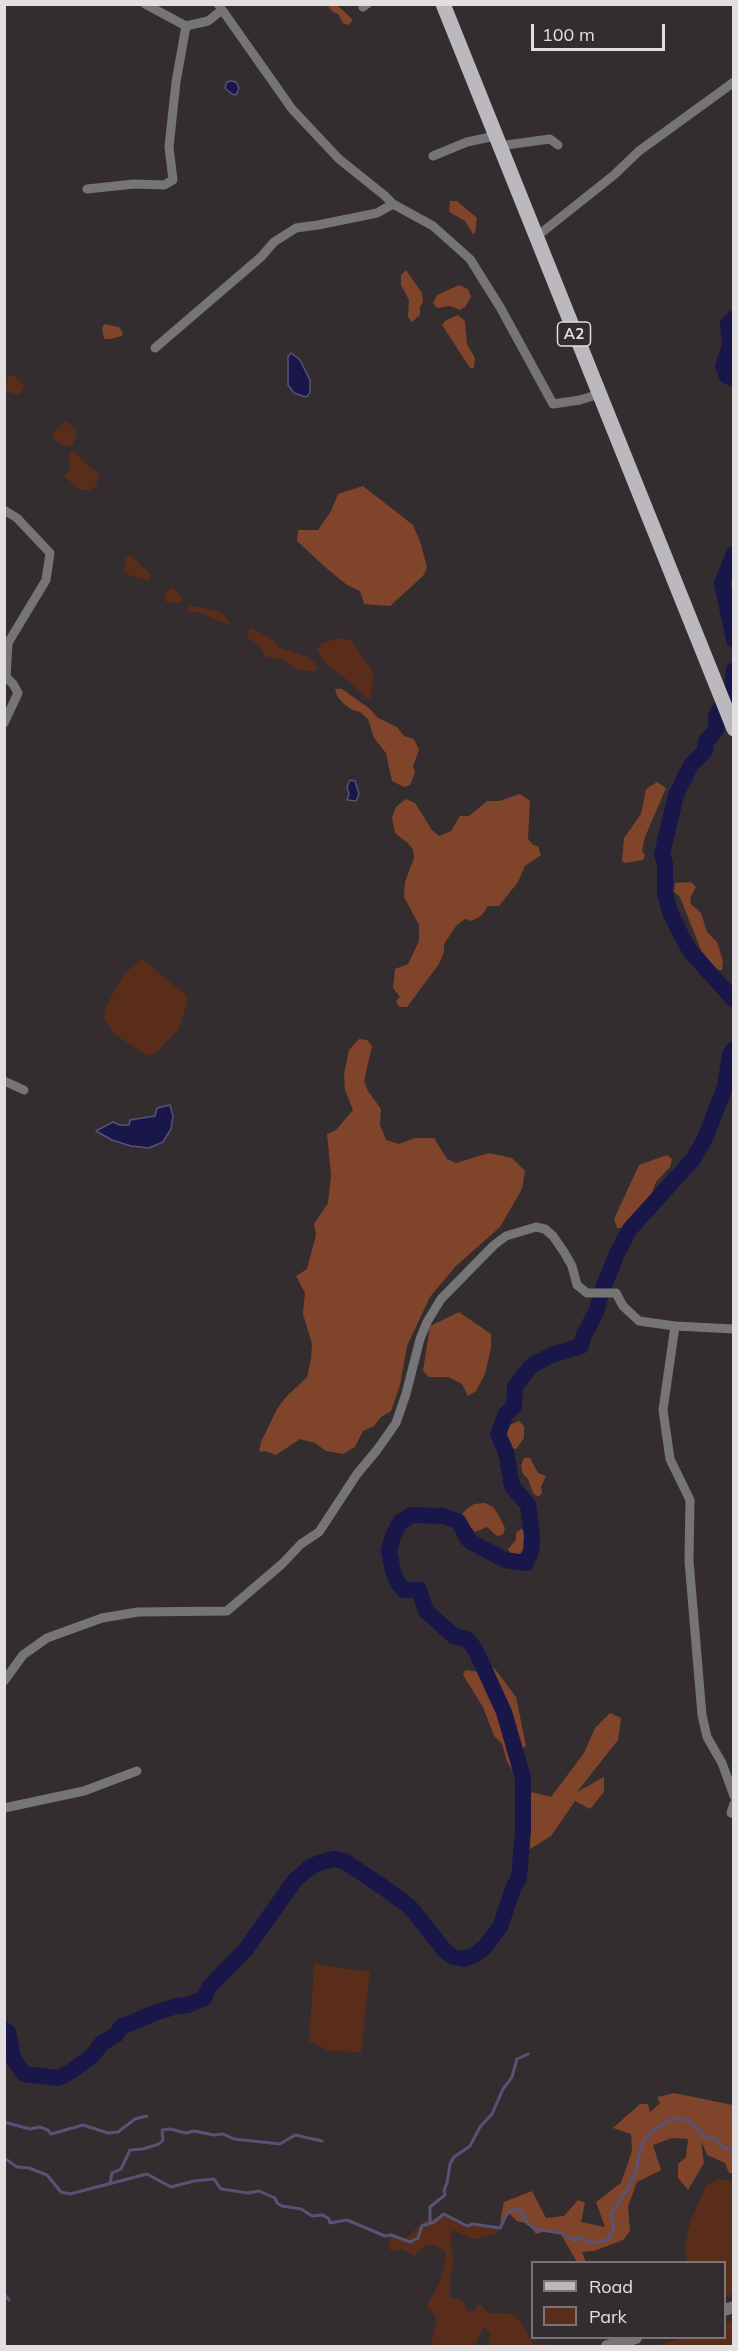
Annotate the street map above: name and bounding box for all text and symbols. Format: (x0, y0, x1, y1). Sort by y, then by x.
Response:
scale bar (534, 12, 668, 50)
text: 100 m (542, 23, 595, 46)
road number: A2 (558, 322, 590, 346)
legend (531, 2261, 726, 2339)
text: Road (589, 2275, 633, 2298)
text: Park (589, 2305, 627, 2328)

